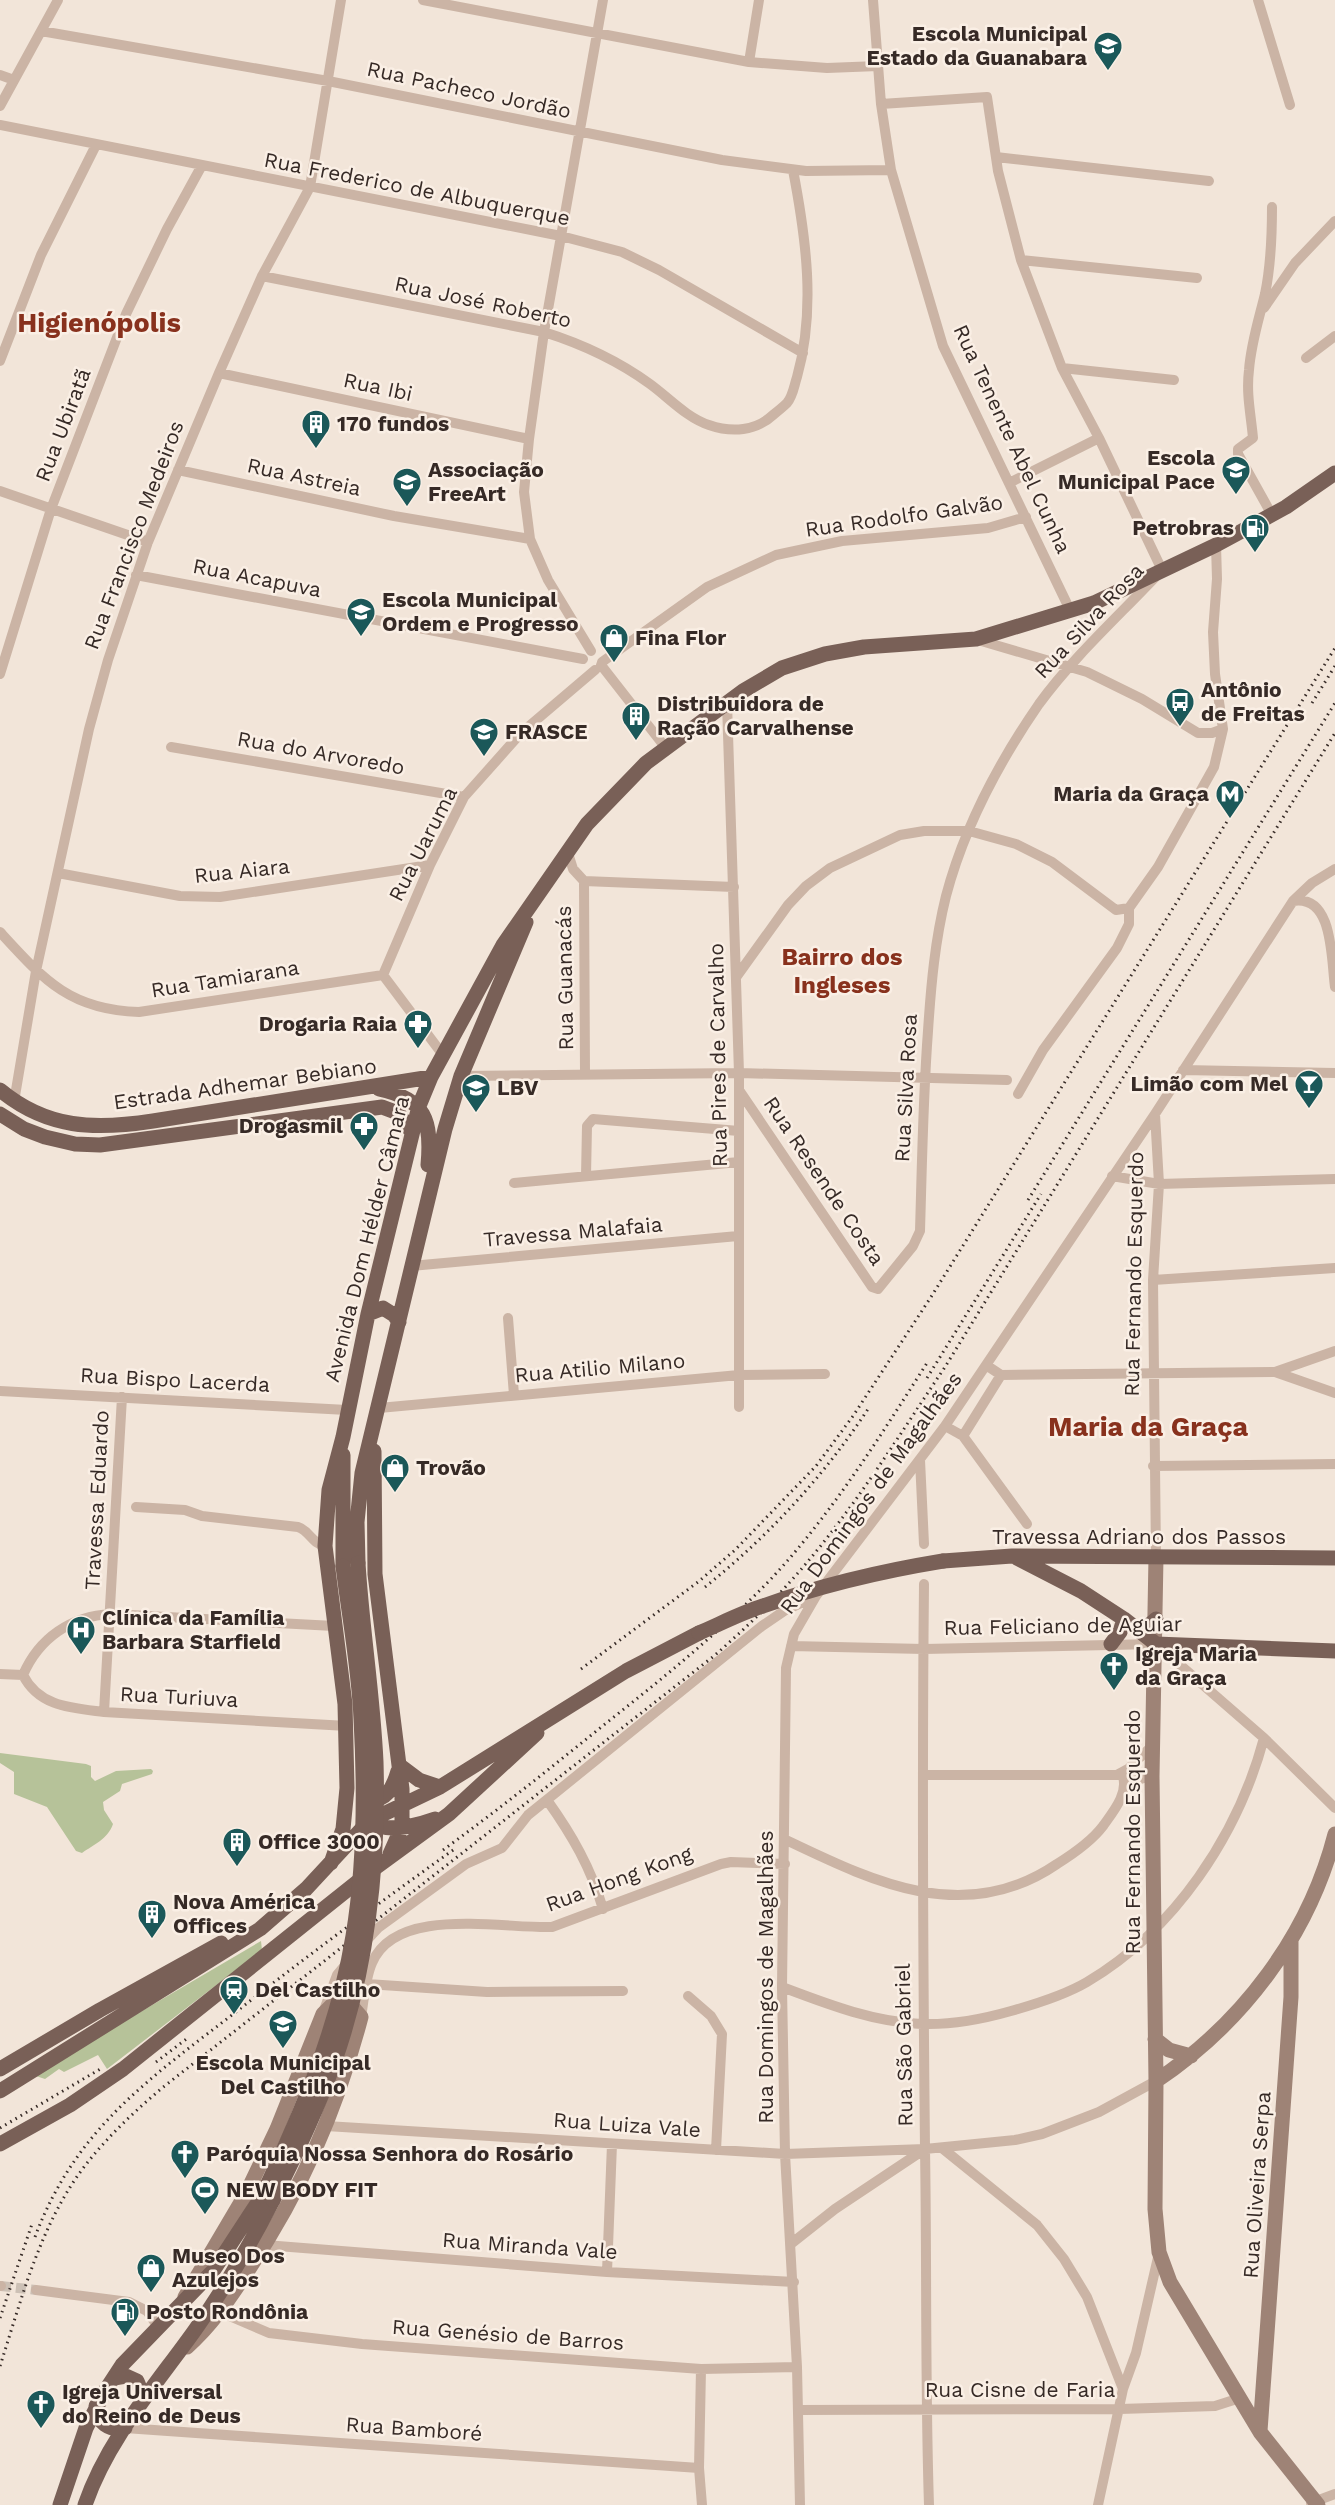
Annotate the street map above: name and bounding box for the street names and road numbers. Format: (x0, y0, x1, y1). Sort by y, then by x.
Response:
street label: Rua Pacheco Jordão (365, 56, 573, 123)
street label: Rua Frederico de Albuquerque (262, 147, 572, 230)
street label: Rua José Roberto (392, 271, 574, 332)
street label: Rua Tenente Abel Cunha (948, 320, 1077, 557)
street label: Rua Ubiratã (30, 365, 96, 485)
street label: Rua Ibi (341, 367, 415, 406)
street label: Rua Francisco Medeiros (78, 417, 189, 653)
street label: Rua Astreia (245, 452, 363, 501)
street label: Rua Rodolfo Galvão (803, 489, 1005, 542)
street label: Rua Acapuva (191, 553, 324, 602)
street label: Rua Silva Rosa (1029, 558, 1149, 684)
street label: Rua do Arvoredo (235, 725, 407, 780)
street label: Rua Uaruma (383, 782, 462, 905)
street label: Rua Aiara (193, 853, 291, 888)
street label: Rua Guanacás (551, 905, 578, 1051)
street label: Rua Pires de Carvalho (703, 943, 732, 1167)
street label: Rua Tamiarana (149, 954, 301, 1003)
street label: Rua Silva Rosa (889, 1013, 922, 1163)
street label: Estrada Adhemar Bebiano (112, 1053, 378, 1114)
street label: Rua Resende Costa (759, 1092, 890, 1270)
street label: Avenida Dom Hélder Câmara (319, 1093, 414, 1385)
street label: Rua Fernando Esquerdo (1119, 1151, 1148, 1397)
street label: Travessa Malafaia (482, 1211, 664, 1252)
street label: Rua Atilio Milano (514, 1348, 686, 1387)
street label: Rua Bispo Lacerda (79, 1362, 271, 1397)
street label: Rua Domingos de Magalhães (774, 1367, 967, 1619)
street label: Travessa Eduardo (79, 1410, 114, 1590)
street label: Travessa Adriano dos Passos (992, 1524, 1286, 1549)
street label: Rua Feliciano de Aguiar (943, 1611, 1183, 1640)
street label: Rua Turiuva (119, 1681, 239, 1712)
street label: Rua Fernando Esquerdo (1120, 1709, 1145, 1955)
street label: Rua Domingos de Magalhães (753, 1830, 778, 2124)
street label: Rua Hong Kong (542, 1840, 696, 1917)
street label: Rua São Gabriel (890, 1963, 917, 2127)
street label: Rua Oliveira Serpa (1237, 2090, 1276, 2279)
street label: Rua Luiza Vale (552, 2107, 702, 2142)
street label: Rua Miranda Vale (442, 2227, 619, 2264)
street label: Rua Genésio de Barros (391, 2314, 625, 2355)
street label: Rua Cisne de Faria (925, 2377, 1115, 2402)
street label: Rua Bamboré (345, 2411, 483, 2446)

